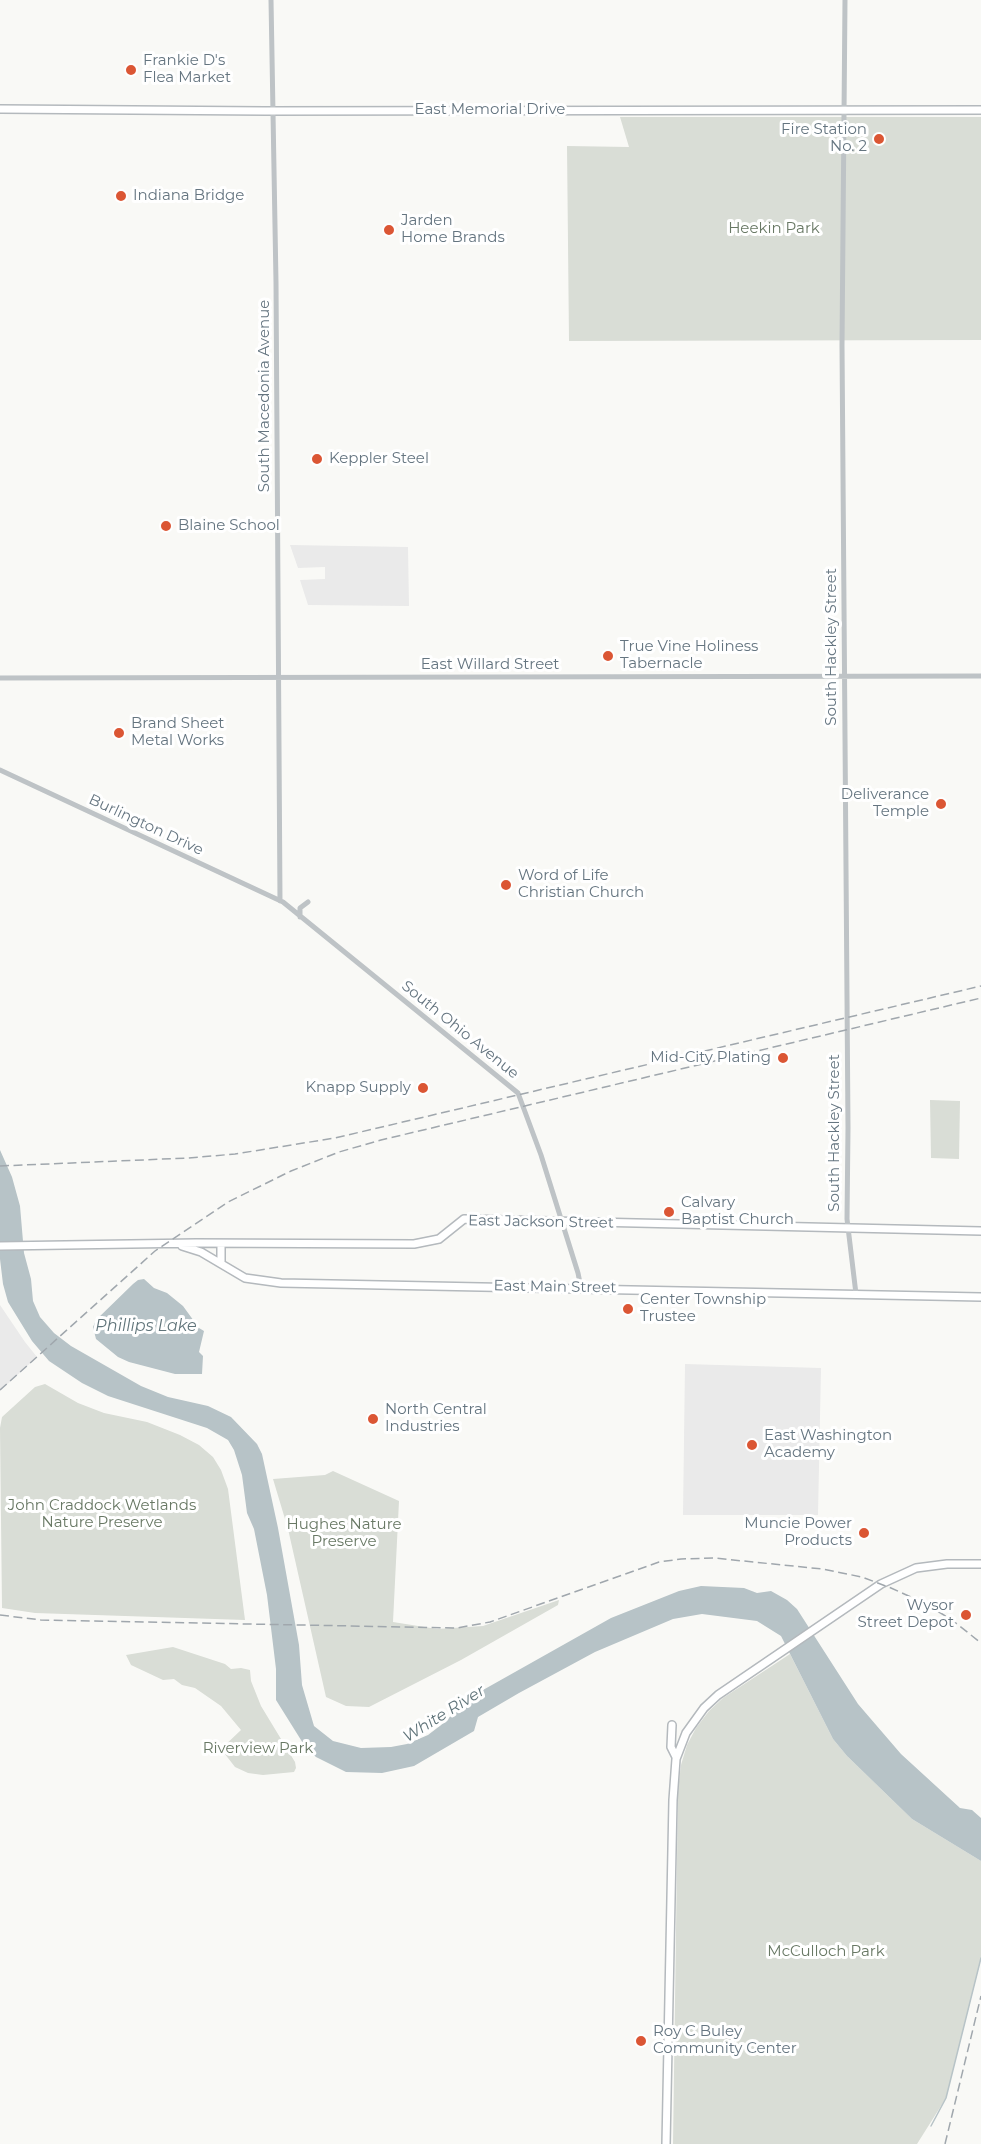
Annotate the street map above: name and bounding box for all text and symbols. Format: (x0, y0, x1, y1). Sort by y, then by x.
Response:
place label: Frankie D's Flea Market (143, 52, 231, 87)
marker: Frankie D's Flea Market (124, 63, 138, 77)
street label: East Memorial Drive (415, 101, 565, 119)
place label: Fire Station No. 2 (781, 121, 867, 156)
marker: Fire Station No. 2 (872, 132, 886, 146)
place label: Indiana Bridge (133, 187, 244, 205)
marker: Indiana Bridge (114, 189, 128, 203)
place label: Jarden Home Brands (401, 212, 505, 247)
park label: Heekin Park (728, 220, 820, 238)
marker: Jarden Home Brands (382, 223, 396, 237)
street label: South Macedonia Avenue (256, 300, 274, 492)
place label: Keppler Steel (329, 450, 429, 468)
marker: Keppler Steel (310, 452, 324, 466)
place label: Blaine School (178, 517, 280, 535)
marker: Blaine School (159, 519, 173, 533)
street label: South Hackley Street (823, 568, 841, 726)
place label: True Vine Holiness Tabernacle (620, 638, 758, 673)
marker: True Vine Holiness Tabernacle (601, 649, 615, 663)
street label: East Willard Street (421, 656, 559, 674)
place label: Brand Sheet Metal Works (131, 715, 224, 750)
marker: Brand Sheet Metal Works (112, 726, 126, 740)
place label: Deliverance Temple (841, 786, 929, 821)
street label: Burlington Drive (86, 791, 206, 859)
marker: Deliverance Temple (934, 797, 948, 811)
place label: Word of Life Christian Church (518, 867, 644, 902)
marker: Word of Life Christian Church (499, 878, 513, 892)
street label: South Ohio Avenue (398, 977, 522, 1083)
place label: Mid-City Plating (650, 1049, 771, 1067)
marker: Mid-City Plating (776, 1051, 790, 1065)
street label: South Hackley Street (826, 1054, 844, 1212)
place label: Knapp Supply (305, 1079, 411, 1097)
marker: Knapp Supply (416, 1081, 430, 1095)
place label: Calvary Baptist Church (681, 1194, 794, 1229)
marker: Calvary Baptist Church (662, 1205, 676, 1219)
street label: East Jackson Street (468, 1212, 614, 1232)
street label: East Main Street (493, 1277, 617, 1297)
place label: Center Township Trustee (640, 1291, 766, 1326)
marker: Center Township Trustee (621, 1302, 635, 1316)
water label: Phillips Lake (95, 1316, 197, 1336)
place label: North Central Industries (385, 1401, 487, 1436)
marker: North Central Industries (366, 1412, 380, 1426)
place label: East Washington Academy (764, 1427, 892, 1462)
marker: East Washington Academy (745, 1438, 759, 1452)
park label: John Craddock Wetlands Nature Preserve (8, 1497, 196, 1532)
place label: Muncie Power Products (744, 1515, 852, 1550)
park label: Hughes Nature Preserve (286, 1516, 402, 1551)
marker: Muncie Power Products (857, 1526, 871, 1540)
place label: Wysor Street Depot (858, 1597, 954, 1632)
marker: Wysor Street Depot (959, 1608, 973, 1622)
water label: White River (400, 1681, 488, 1747)
park label: Riverview Park (203, 1740, 313, 1758)
park label: McCulloch Park (767, 1943, 885, 1961)
place label: Roy C Buley Community Center (653, 2023, 797, 2058)
marker: Roy C Buley Community Center (634, 2034, 648, 2048)

